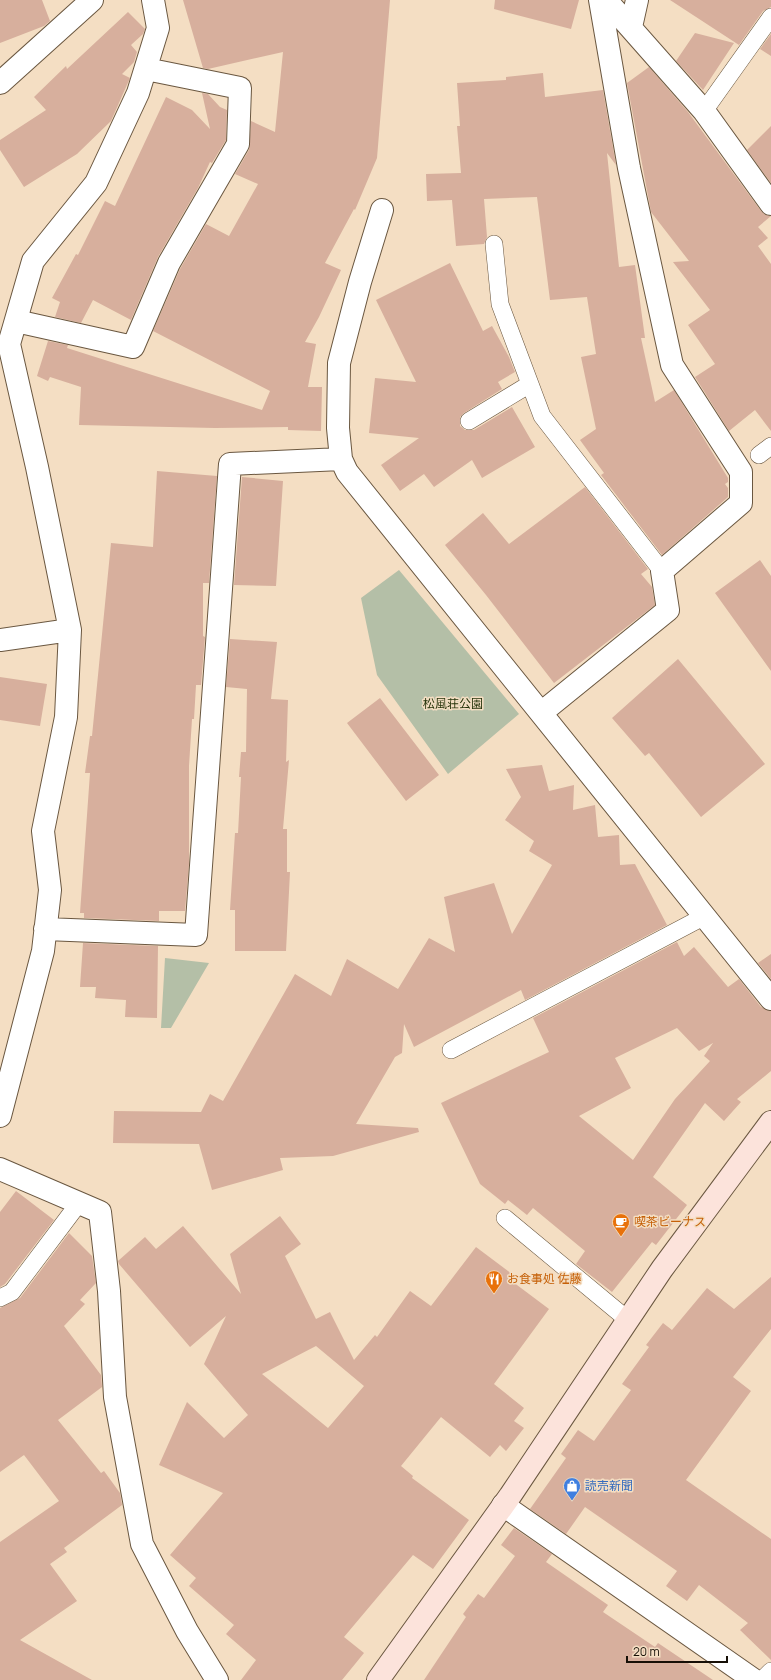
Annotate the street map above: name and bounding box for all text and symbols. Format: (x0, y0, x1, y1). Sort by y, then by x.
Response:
park label: 松風荘公園 (423, 695, 483, 712)
cafe icon: 喫茶ビーナス (611, 1212, 631, 1237)
place label: 喫茶ビーナス (634, 1213, 706, 1230)
restaurant icon: お食事処 佐藤 (484, 1269, 504, 1294)
place label: お食事処 佐藤 (507, 1270, 581, 1287)
shop icon: 読売新聞 (562, 1476, 582, 1501)
place label: 読売新聞 (585, 1477, 633, 1494)
scale bar (627, 1638, 727, 1664)
text: 20 m (633, 1643, 660, 1660)

